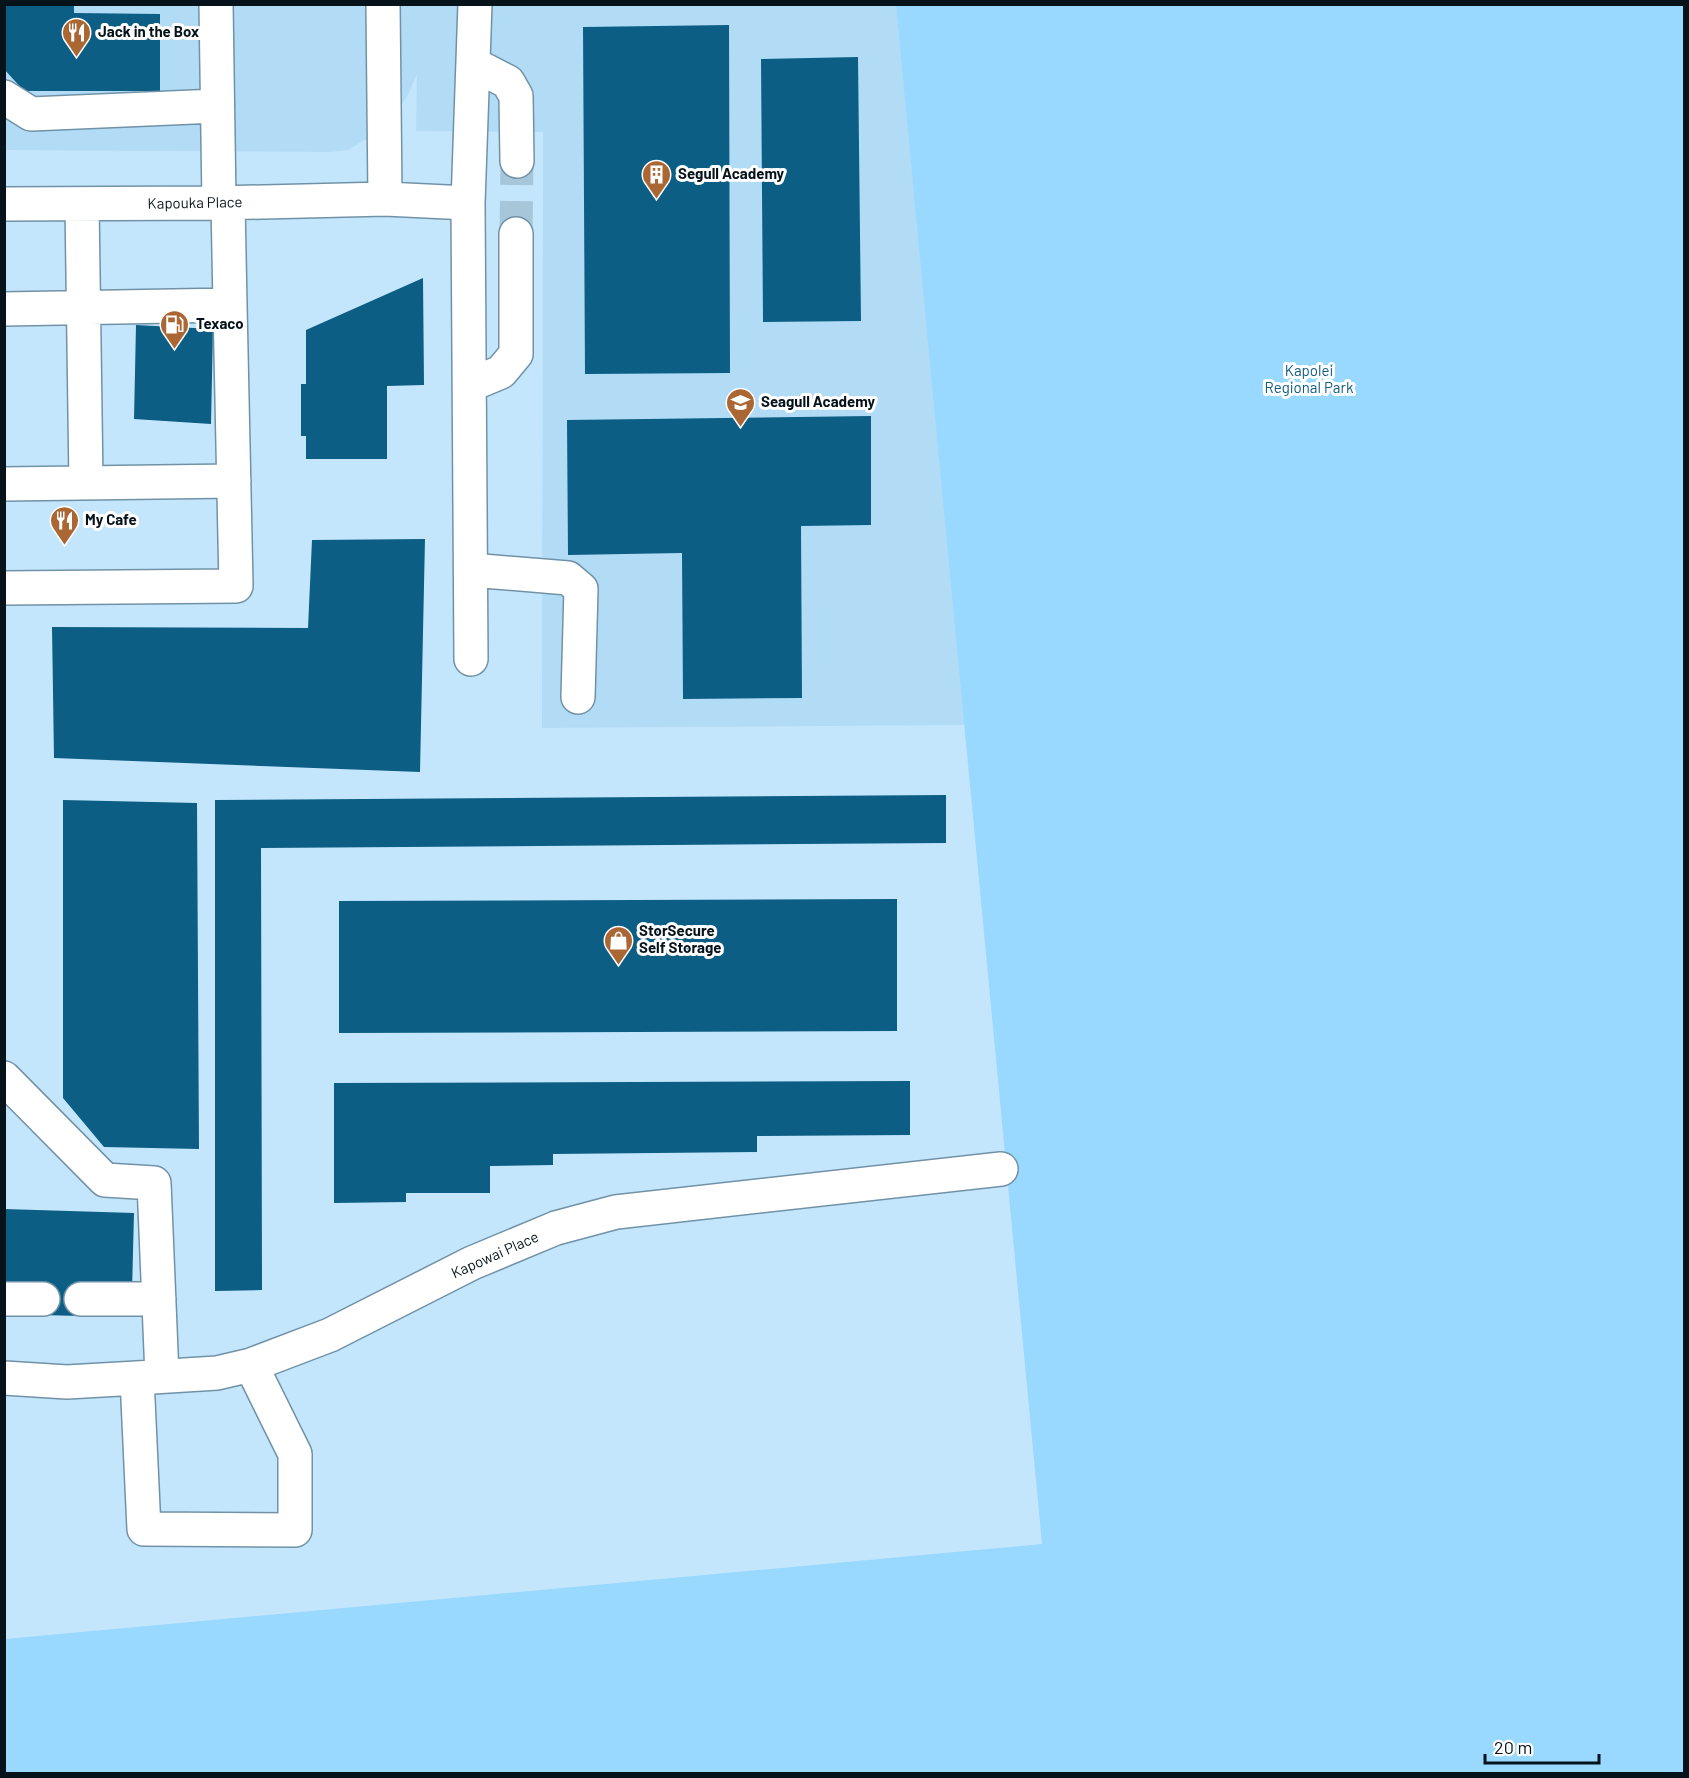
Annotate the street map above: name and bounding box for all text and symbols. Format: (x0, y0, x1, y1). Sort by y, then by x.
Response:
restaurant icon: Jack in the Box (61, 16, 93, 58)
place label: Jack in the Box (98, 22, 199, 40)
building icon: Segull Academy (641, 158, 673, 200)
place label: Segull Academy (678, 164, 785, 182)
street label: Kapouka Place (147, 192, 243, 212)
fuel station icon: Texaco (159, 308, 191, 350)
place label: Texaco (196, 314, 244, 332)
park label: Kapolei Regional Park (1265, 361, 1354, 396)
school or university icon: Seagull Academy (724, 386, 756, 428)
place label: Seagull Academy (761, 392, 875, 410)
restaurant icon: My Cafe (48, 504, 80, 546)
place label: My Cafe (85, 510, 137, 528)
place label: StorSecure Self Storage (639, 921, 722, 956)
shop icon: StorSecure Self Storage (602, 924, 634, 966)
street label: Kapowai Place (448, 1227, 541, 1281)
scale bar (1485, 1727, 1599, 1765)
text: 20 m (1494, 1736, 1532, 1758)

